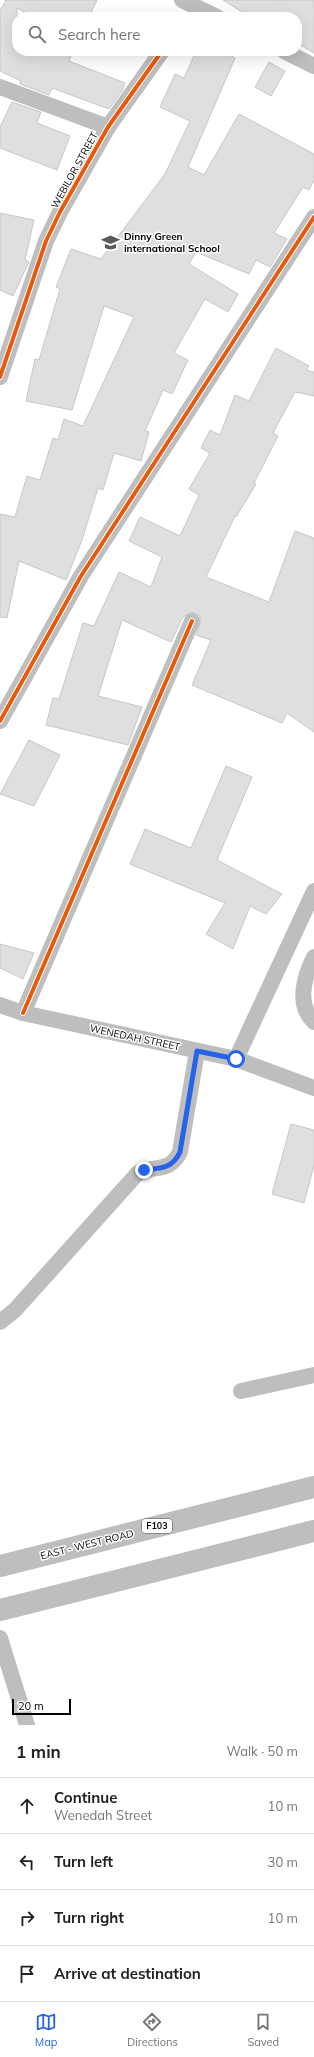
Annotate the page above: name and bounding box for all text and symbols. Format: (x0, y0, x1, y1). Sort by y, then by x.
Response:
search box (12, 12, 302, 56)
icon: search (26, 23, 48, 45)
text: Search here (58, 25, 140, 44)
street label: WEBILOR STREET (48, 130, 101, 211)
place label: Dinny Green international School (124, 230, 220, 255)
school or university icon: Dinny Green international School (101, 232, 121, 252)
street label: WENEDAH STREET (89, 1022, 181, 1053)
route start (227, 1050, 245, 1068)
route end (135, 1161, 153, 1179)
road number: F103 (142, 1519, 172, 1533)
street label: EAST - WEST ROAD (39, 1527, 135, 1562)
scale bar (12, 1697, 71, 1716)
text: 20 m (18, 1699, 44, 1713)
text: 1 min (16, 1741, 61, 1762)
text: Walk · 50 m (227, 1743, 298, 1759)
text: Continue (54, 1788, 117, 1807)
icon: ahead (16, 1795, 38, 1817)
text: 10 m (268, 1798, 298, 1814)
text: Wenedah Street (54, 1807, 152, 1823)
icon: left (16, 1851, 38, 1873)
text: Turn left (54, 1852, 113, 1871)
text: 30 m (268, 1854, 298, 1870)
icon: right (16, 1907, 38, 1929)
text: Turn right (54, 1908, 124, 1927)
text: 10 m (268, 1910, 298, 1926)
icon: arrive (16, 1963, 38, 1985)
text: Arrive at destination (54, 1964, 201, 1983)
tab: Map (35, 2011, 57, 2049)
tab: Directions (127, 2011, 178, 2049)
tab: Saved (247, 2011, 279, 2049)

